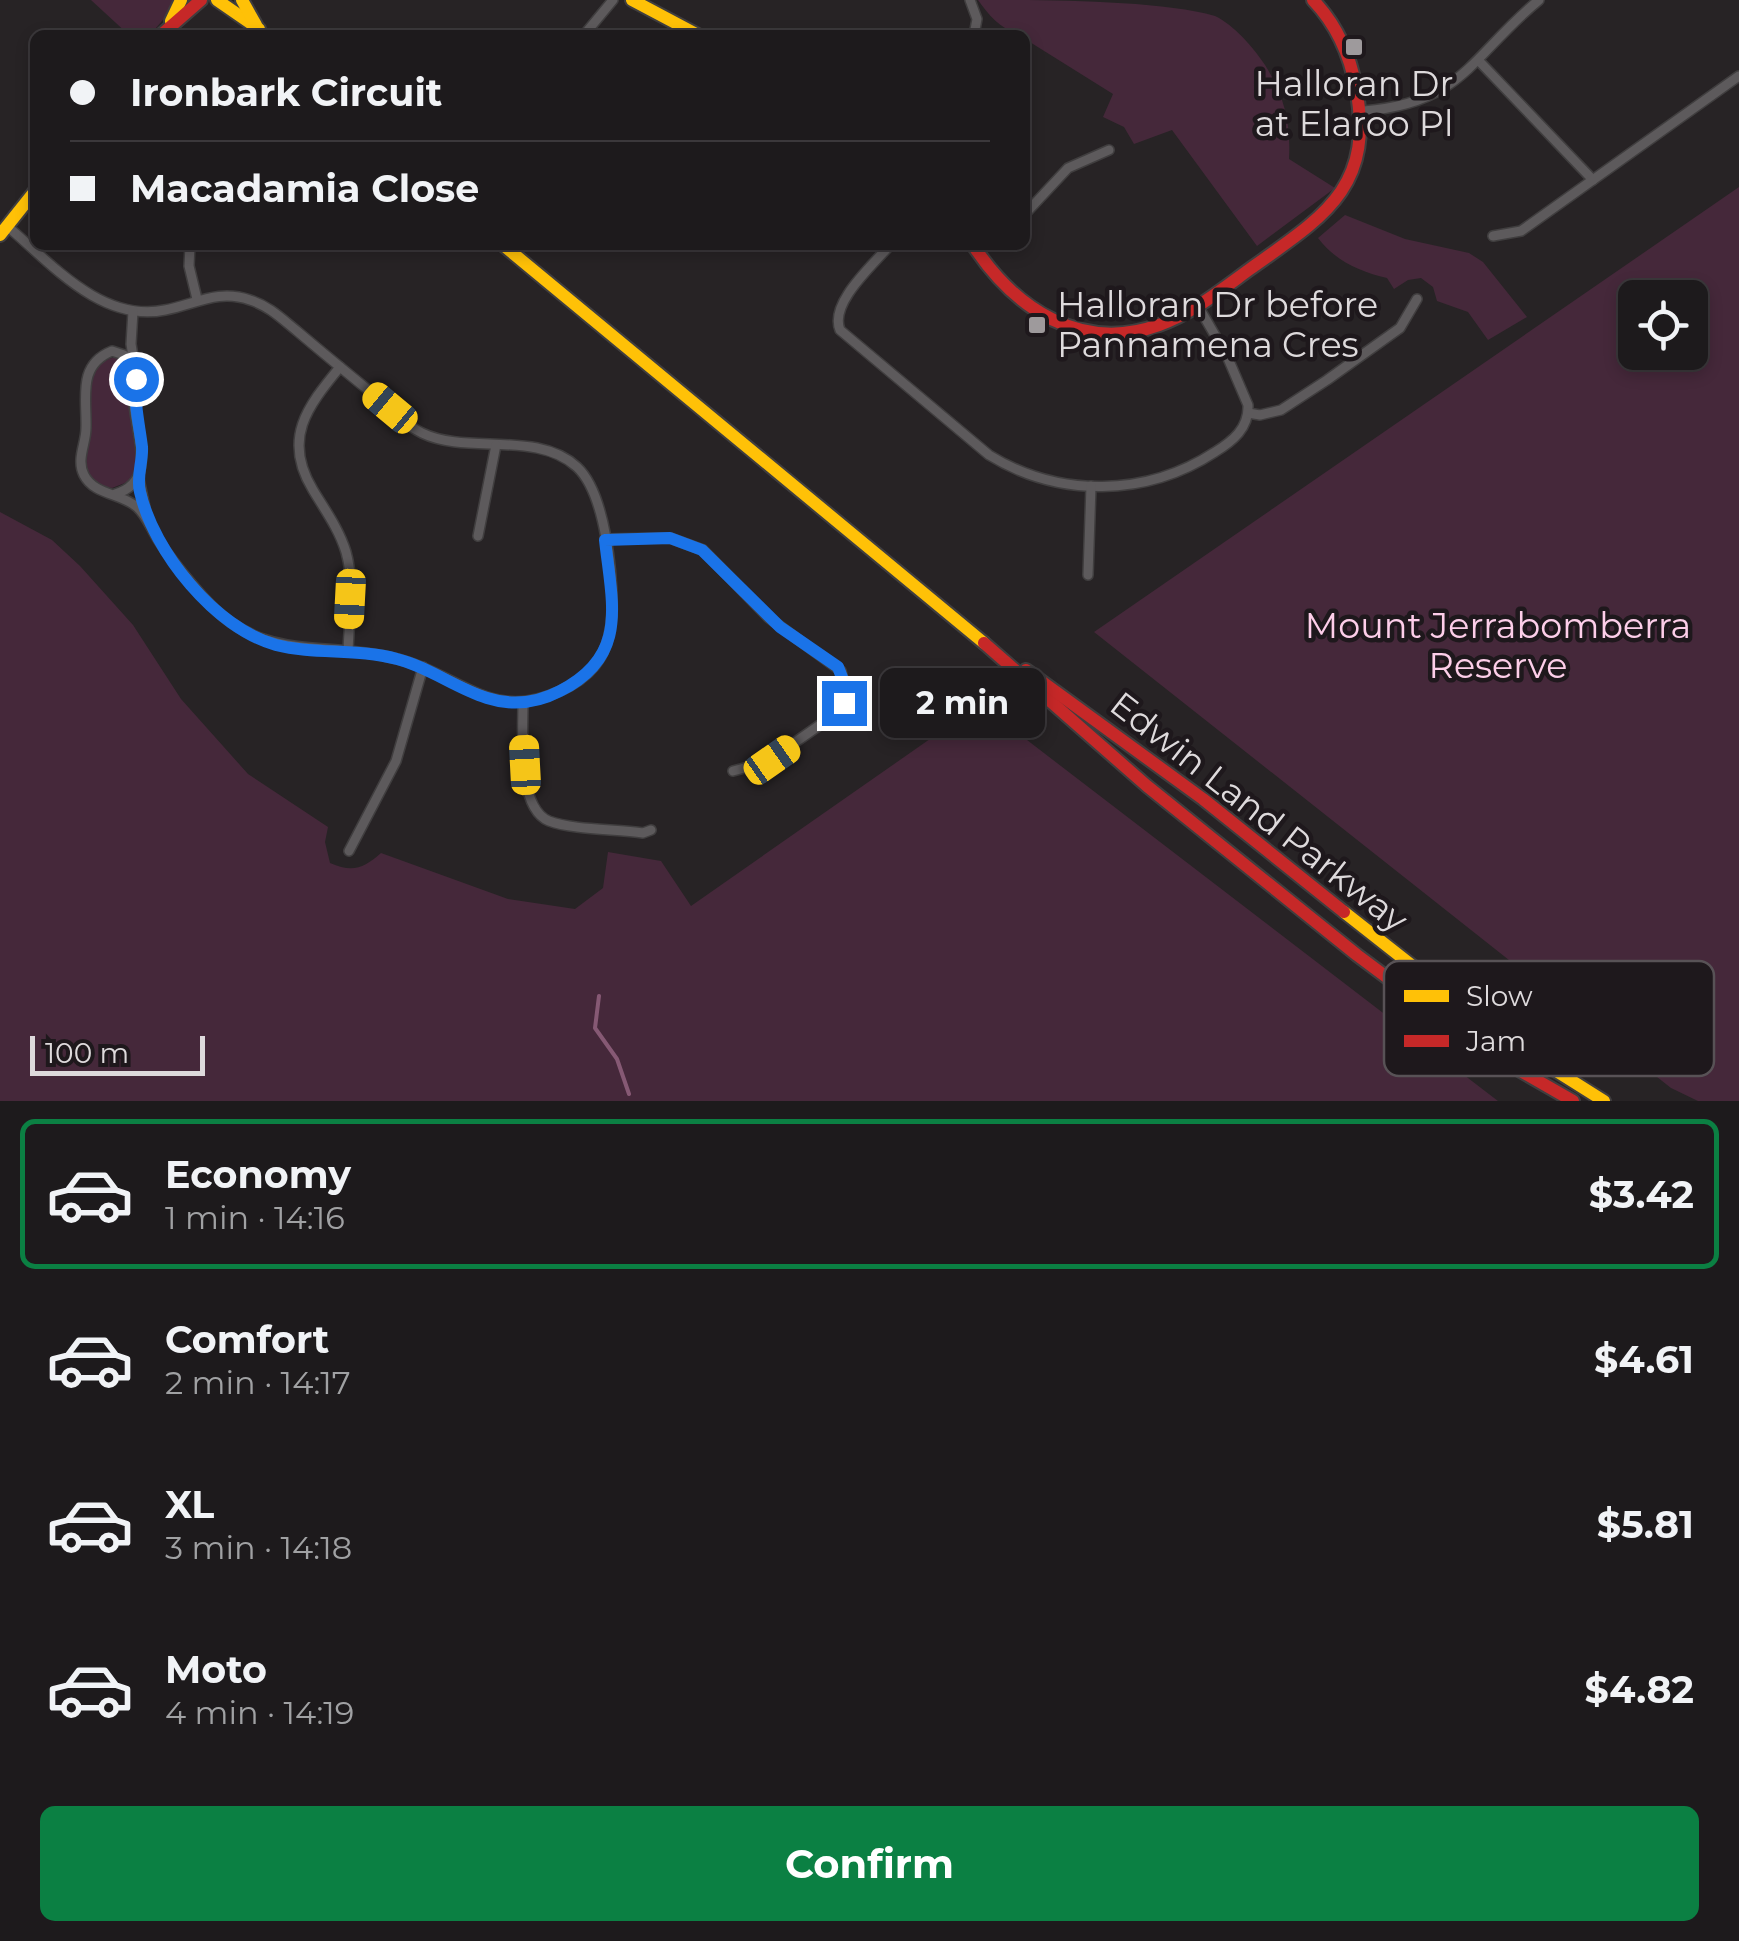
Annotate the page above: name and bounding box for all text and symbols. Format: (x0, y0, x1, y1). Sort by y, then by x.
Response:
marker: Halloran Dr at Elaroo Pl (1343, 36, 1365, 58)
place label: Halloran Dr at Elaroo Pl (1255, 62, 1453, 145)
text: Ironbark Circuit (130, 69, 442, 116)
text: Macadamia Close (130, 165, 479, 212)
map controls (1618, 280, 1708, 370)
button: locate (1618, 280, 1708, 370)
place label: Halloran Dr before Pannamena Cres (1057, 283, 1378, 366)
marker: Halloran Dr before Pannamena Cres (1026, 314, 1048, 336)
route start (114, 357, 159, 402)
car (357, 377, 423, 439)
car (333, 568, 367, 630)
park label: Mount Jerrabomberra Reserve (1305, 604, 1691, 687)
callout: 2 min (879, 668, 1044, 738)
route end (822, 681, 867, 726)
street label: Edwin Land Parkway (1102, 682, 1417, 941)
text: 2 min (916, 683, 1009, 722)
car (739, 731, 805, 789)
car (508, 734, 542, 796)
legend (1384, 961, 1714, 1076)
text: Slow (1466, 979, 1533, 1013)
text: Jam (1465, 1024, 1526, 1058)
scale bar (30, 1031, 205, 1076)
text: 100 m (45, 1036, 129, 1070)
icon: car (45, 1149, 135, 1239)
text: Economy (165, 1151, 351, 1198)
text: $3.42 (1589, 1171, 1694, 1218)
text: 1 min · 14:16 (165, 1198, 345, 1237)
icon: car (45, 1314, 135, 1404)
text: Comfort (165, 1316, 329, 1363)
text: $4.61 (1594, 1336, 1694, 1383)
text: 2 min · 14:17 (165, 1363, 351, 1402)
icon: car (45, 1479, 135, 1569)
text: XL (165, 1481, 214, 1528)
text: $5.81 (1597, 1501, 1694, 1548)
text: 3 min · 14:18 (165, 1528, 352, 1567)
icon: car (45, 1644, 135, 1734)
text: Moto (165, 1646, 267, 1693)
text: $4.82 (1585, 1666, 1694, 1713)
text: 4 min · 14:19 (165, 1693, 354, 1732)
button: Confirm (40, 1806, 1699, 1921)

